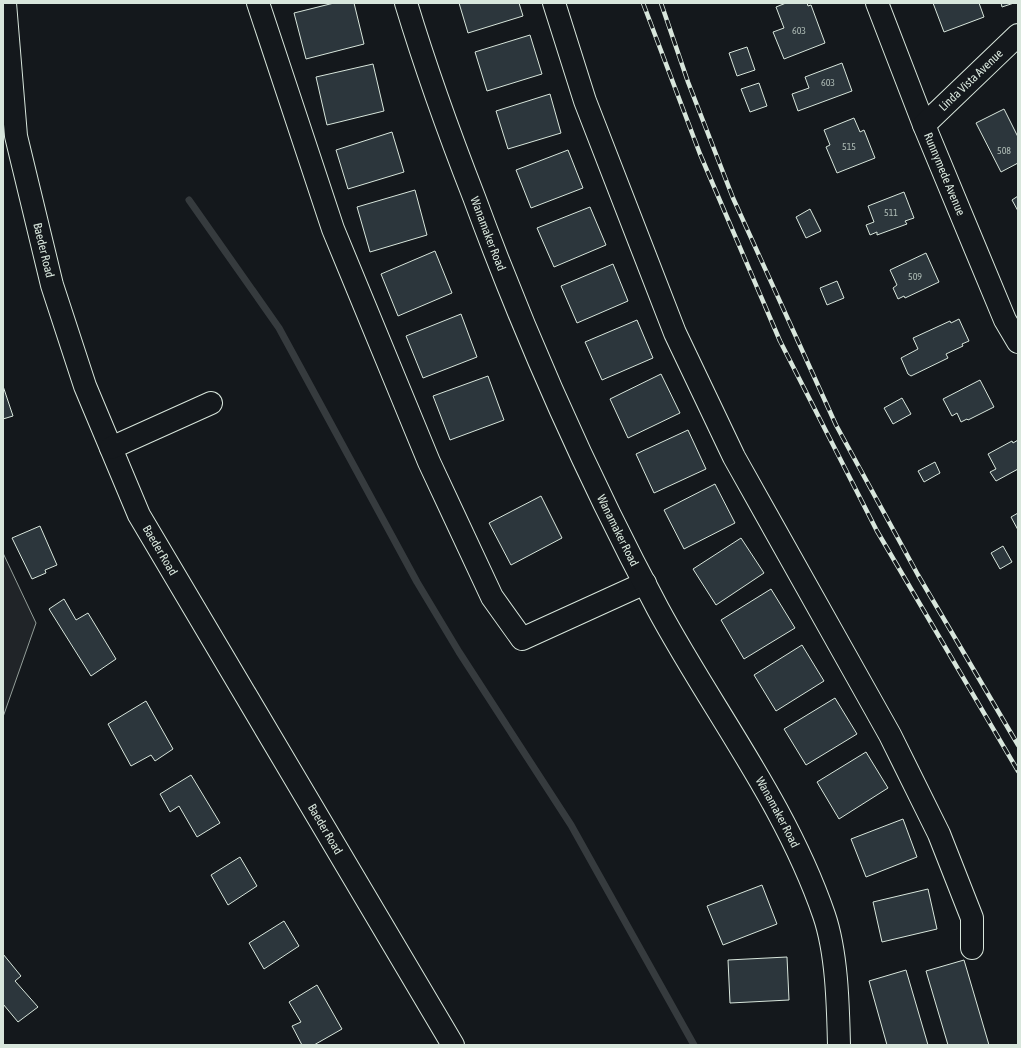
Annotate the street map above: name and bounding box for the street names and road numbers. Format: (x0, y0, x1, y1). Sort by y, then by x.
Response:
street label: Linda Vista Avenue (936, 46, 1006, 114)
street label: Runnymede Avenue (921, 131, 968, 218)
street label: Wanamaker Road (468, 195, 508, 273)
street label: Baeder Road (30, 221, 57, 279)
street label: Wanamaker Road (594, 492, 641, 569)
street label: Baeder Road (140, 523, 180, 578)
street label: Wanamaker Road (753, 774, 802, 850)
street label: Baeder Road (305, 802, 345, 857)

